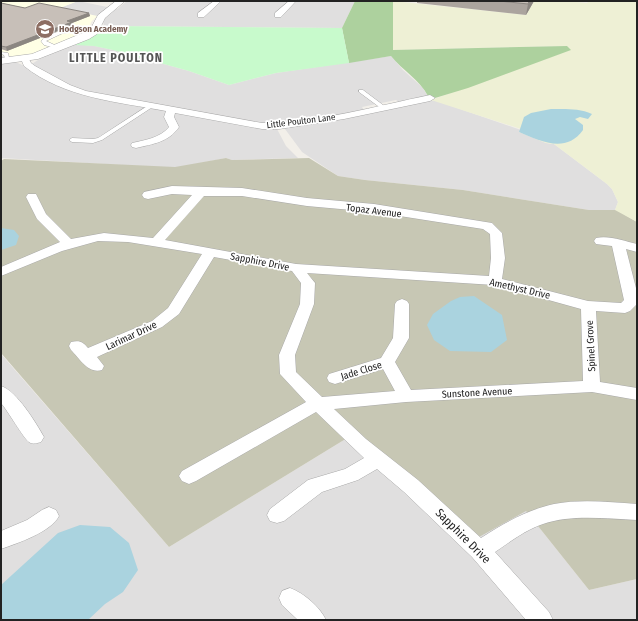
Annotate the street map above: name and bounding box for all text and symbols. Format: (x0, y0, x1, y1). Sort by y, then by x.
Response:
school or university icon: Hodgson Academy (34, 18, 56, 40)
place label: Hodgson Academy (59, 24, 128, 34)
district label: LITTLE POULTON (69, 51, 163, 65)
street label: Little Poulton Lane (266, 112, 336, 130)
street label: Topaz Avenue (345, 202, 402, 220)
street label: Sapphire Drive (229, 250, 290, 274)
street label: Amethyst Drive (488, 276, 551, 302)
street label: Larimar Drive (104, 319, 159, 353)
street label: Spinel Grove (584, 320, 598, 372)
street label: Jade Close (339, 359, 383, 383)
street label: Sunstone Avenue (441, 385, 513, 401)
street label: Sapphire Drive (433, 506, 493, 566)

